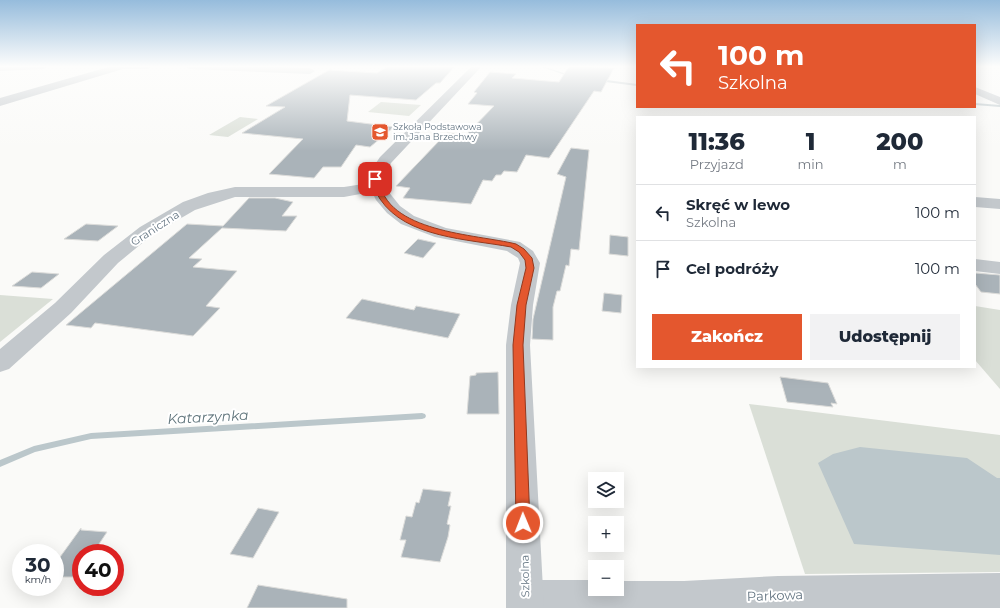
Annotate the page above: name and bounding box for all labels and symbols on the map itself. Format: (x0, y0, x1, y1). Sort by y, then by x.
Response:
place label: Szkoła Podstawowa im. Jana Brzechwy (393, 121, 482, 142)
school or university icon: Szkoła Podstawowa im. Jana Brzechwy (370, 122, 390, 142)
pin (358, 162, 392, 196)
street label: Graniczna (128, 207, 182, 249)
water label: Katarzynka (167, 406, 249, 428)
position arrow (502, 502, 544, 544)
speed limit sign: 40 (72, 544, 124, 596)
street label: Szkolna (518, 555, 532, 597)
street label: Parkowa (747, 586, 803, 604)

